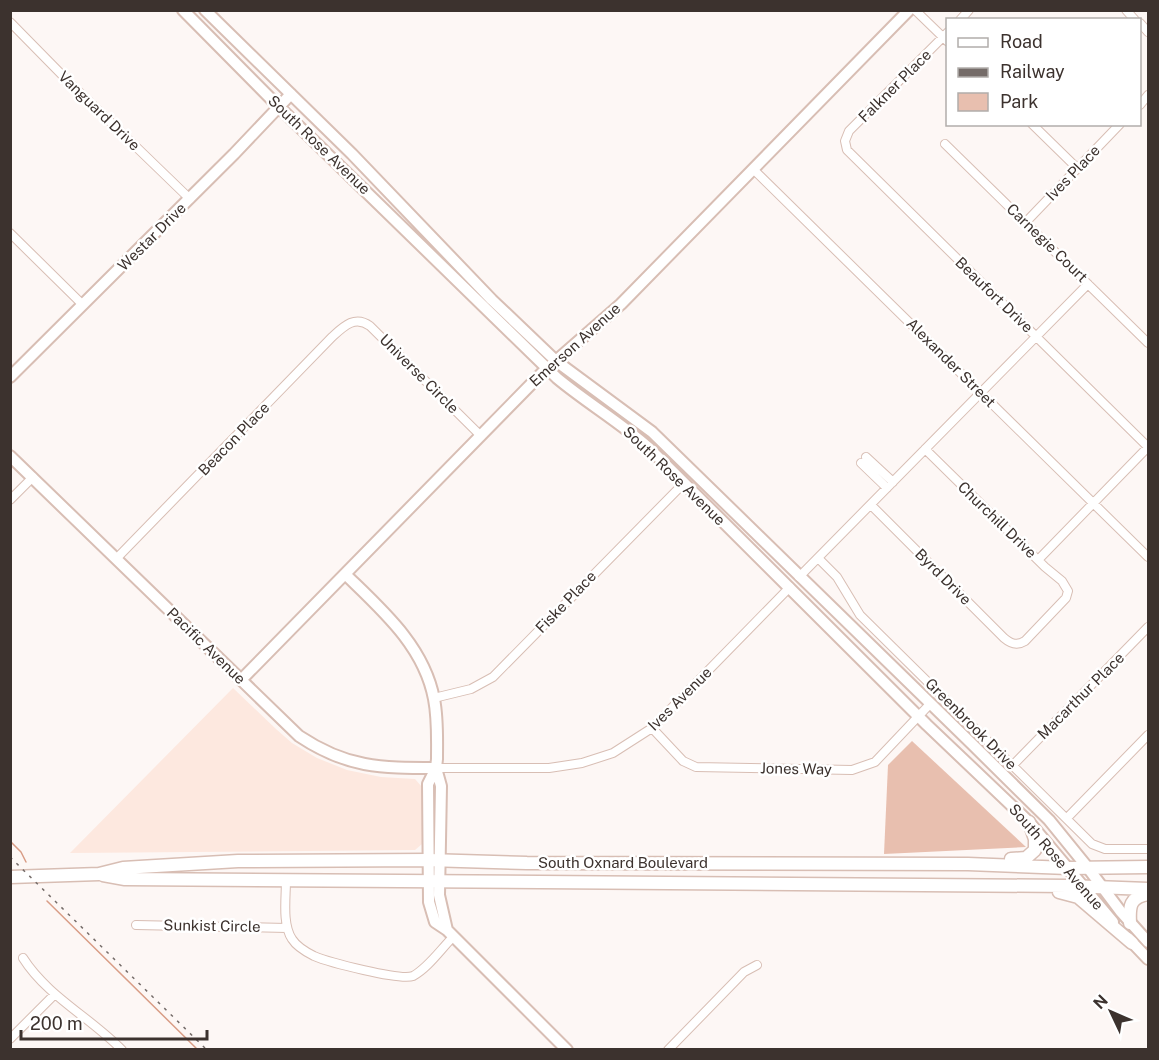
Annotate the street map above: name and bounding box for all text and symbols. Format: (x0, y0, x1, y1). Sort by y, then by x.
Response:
legend (946, 18, 1141, 126)
text: Road (1000, 31, 1043, 52)
street label: Falkner Place (855, 46, 934, 125)
text: Railway (1000, 61, 1065, 82)
street label: Vanguard Drive (55, 67, 144, 154)
text: Park (1000, 91, 1038, 112)
street label: South Rose Avenue (265, 92, 374, 198)
street label: Ives Place (1042, 141, 1103, 204)
street label: Westar Drive (114, 199, 189, 274)
street label: Carnegie Court (1003, 200, 1091, 286)
street label: Beaufort Drive (952, 253, 1037, 336)
street label: Emerson Avenue (526, 299, 624, 390)
street label: Alexander Street (903, 315, 999, 411)
street label: Universe Circle (376, 331, 462, 417)
street label: Beacon Place (195, 399, 273, 479)
street label: South Rose Avenue (620, 423, 729, 529)
street label: Churchill Drive (955, 478, 1040, 561)
street label: Byrd Drive (912, 545, 975, 608)
street label: Fiske Place (532, 567, 599, 636)
street label: Pacific Avenue (164, 604, 249, 687)
street label: Macarthur Place (1034, 649, 1127, 742)
street label: Ives Avenue (644, 663, 715, 734)
street label: Greenbrook Drive (922, 674, 1021, 773)
street label: Jones Way (760, 759, 832, 778)
street label: South Rose Avenue (1006, 800, 1107, 913)
street label: South Oxnard Boulevard (538, 854, 708, 871)
street label: Sunkist Circle (163, 916, 261, 935)
north arrow (1081, 982, 1141, 1042)
text: N (1089, 991, 1112, 1013)
scale bar (21, 1003, 207, 1041)
text: 200 m (30, 1013, 83, 1034)

